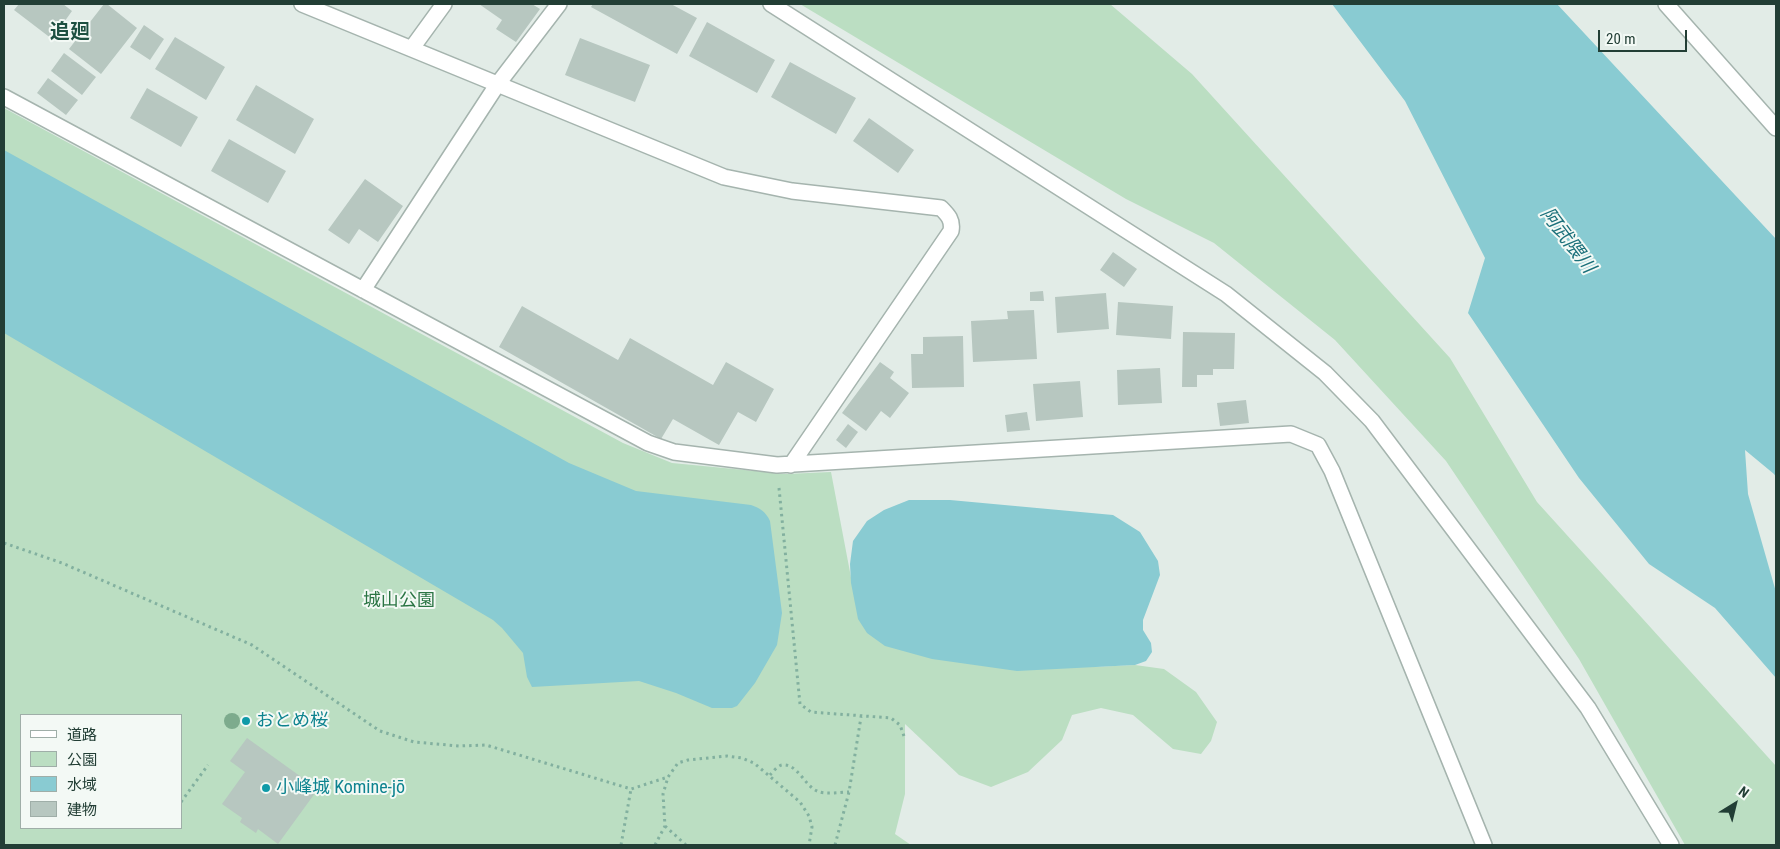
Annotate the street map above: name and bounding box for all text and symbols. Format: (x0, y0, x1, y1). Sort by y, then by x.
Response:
scale bar (1600, 20, 1689, 52)
district label: 追廻 (50, 21, 90, 45)
text: 20 m (1606, 30, 1636, 48)
water label: 阿武隈川 (1535, 204, 1599, 278)
park label: 城山公園 (363, 590, 435, 612)
place label: おとめ桜 (256, 710, 328, 732)
legend (20, 714, 182, 829)
marker: おとめ桜 (240, 715, 252, 727)
text: 道路 (67, 726, 97, 744)
text: 公園 (67, 751, 97, 769)
text: 水域 (67, 776, 97, 794)
place label: 小峰城 Komine-jō (276, 777, 405, 799)
north arrow (1710, 779, 1760, 829)
marker: 小峰城 Komine-jō (260, 782, 272, 794)
text: N (1736, 783, 1752, 801)
text: 建物 (67, 801, 97, 819)

